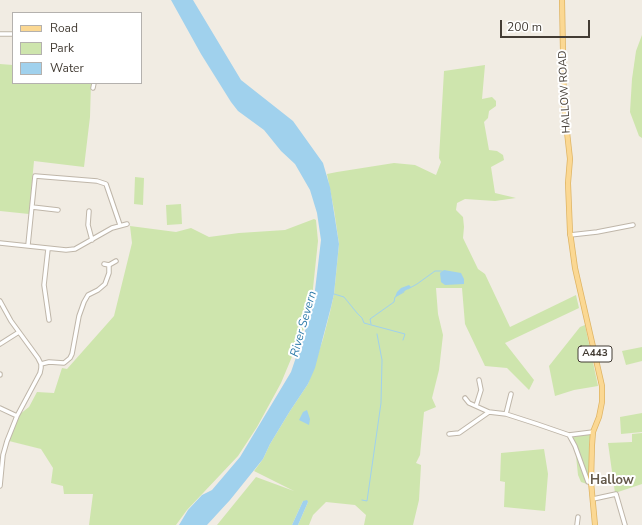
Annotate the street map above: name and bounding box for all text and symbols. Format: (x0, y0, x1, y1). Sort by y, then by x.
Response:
legend (12, 12, 142, 84)
scale bar (502, 12, 592, 38)
text: 200 m (507, 19, 542, 35)
text: Road (50, 20, 78, 36)
text: Park (50, 40, 74, 56)
street label: HALLOW ROAD (556, 50, 574, 134)
text: Water (50, 60, 84, 76)
water label: River Severn (288, 289, 320, 359)
road number: A443 (578, 346, 612, 362)
district label: Hallow (590, 473, 634, 489)

